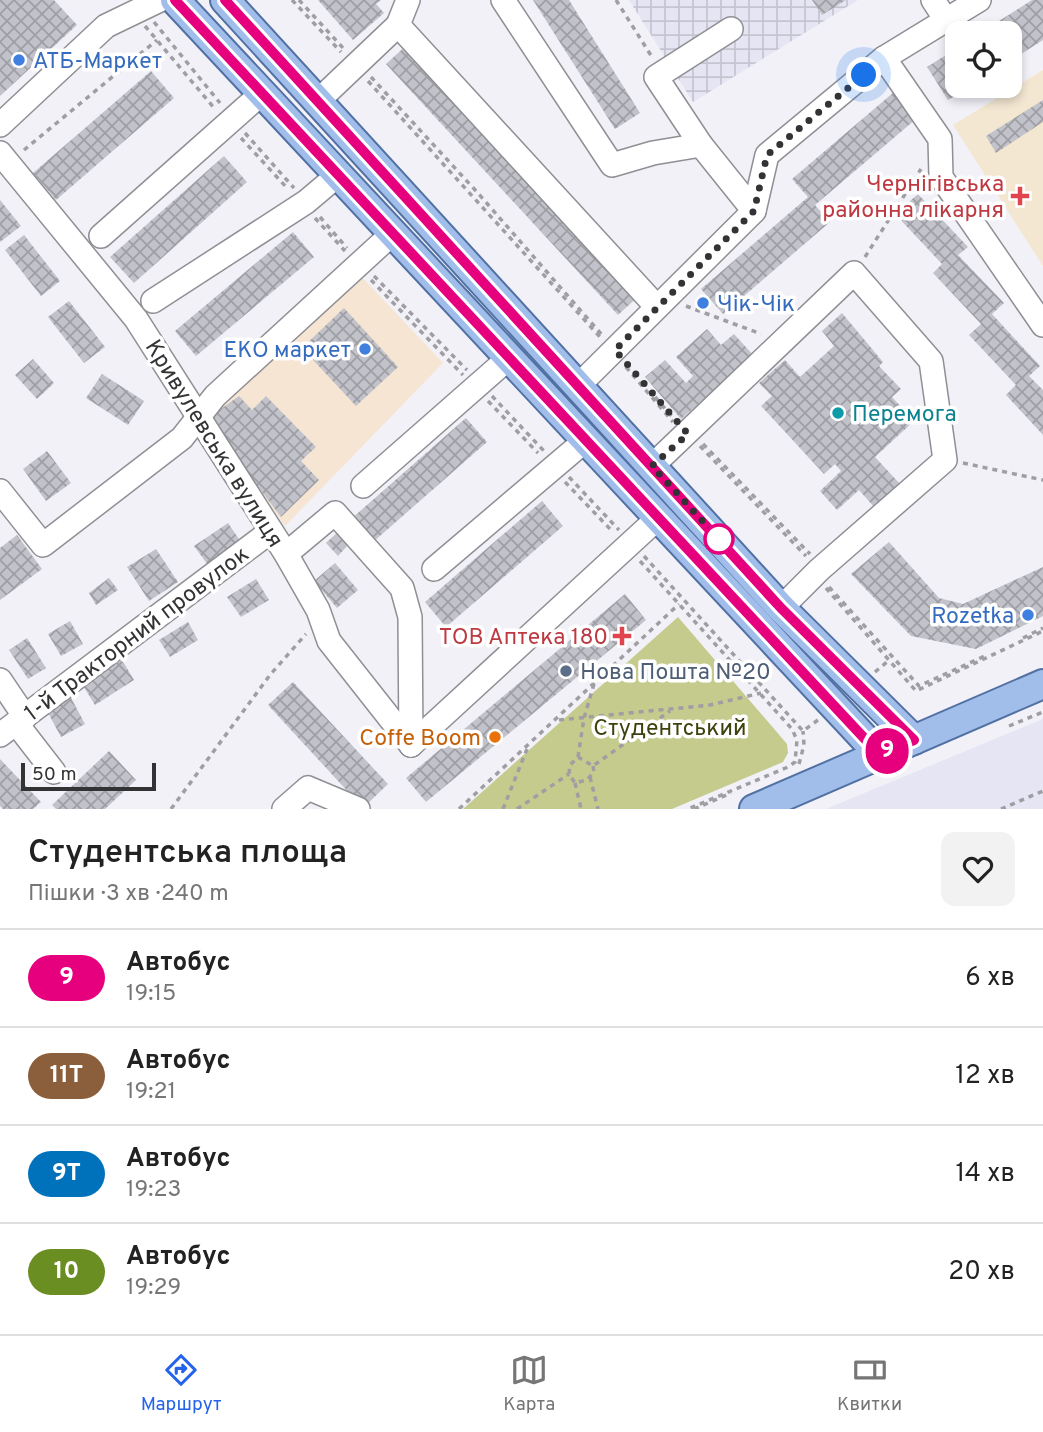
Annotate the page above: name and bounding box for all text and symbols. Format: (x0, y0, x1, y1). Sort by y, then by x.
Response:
map controls (945, 21, 1022, 98)
button: locate (945, 21, 1022, 98)
place label: АТБ-Маркет (33, 48, 162, 77)
marker: АТБ-Маркет (11, 52, 27, 68)
your location (846, 57, 881, 92)
place label: Чернігівська районна лікарня (822, 171, 1004, 226)
marker: Чернігівська районна лікарня (1010, 186, 1030, 206)
place label: Чік-Чік (717, 291, 795, 320)
marker: Чік-Чік (695, 295, 711, 311)
street label: Кривулевська вулиця (137, 335, 289, 554)
place label: ЕКО маркет (224, 337, 351, 366)
marker: ЕКО маркет (357, 341, 373, 357)
place label: Перемога (852, 401, 957, 430)
marker: Перемога (830, 405, 846, 421)
unlabelled marker (704, 524, 734, 554)
street label: 1-й Тракторний провулок (19, 541, 256, 729)
place label: Rozetka (931, 603, 1014, 632)
marker: Rozetka (1020, 607, 1036, 623)
place label: ТОВ Аптека 180 (439, 624, 608, 653)
marker: ТОВ Аптека 180 (614, 628, 630, 644)
place label: Нова Пошта №20 (580, 659, 771, 688)
marker: Нова Пошта №20 (558, 663, 574, 679)
park label: Студентський (593, 715, 747, 744)
place label: Coffe Boom (359, 725, 481, 754)
line badge: 9 (864, 728, 910, 774)
marker: Coffe Boom (487, 729, 503, 745)
text: 9 (880, 736, 894, 766)
scale bar (21, 760, 156, 792)
text: 50 m (32, 763, 77, 787)
button: heart (941, 832, 1015, 906)
text: Студентська площа (28, 833, 347, 875)
text: Пішки · 3 хв · 240 m (28, 880, 229, 909)
text: Автобус (126, 947, 231, 980)
text: 6 хв (965, 962, 1015, 995)
text: 9 (59, 963, 74, 993)
text: 19:15 (126, 980, 176, 1009)
text: Автобус (126, 1045, 231, 1078)
text: 12 хв (955, 1060, 1015, 1093)
text: 11Т (50, 1061, 83, 1091)
text: 19:21 (126, 1078, 176, 1107)
text: Автобус (126, 1143, 231, 1176)
text: 14 хв (956, 1158, 1015, 1191)
text: 9Т (52, 1159, 81, 1189)
text: 19:23 (126, 1176, 181, 1205)
text: Автобус (126, 1241, 231, 1274)
text: 20 хв (948, 1256, 1015, 1289)
text: 10 (54, 1257, 79, 1287)
text: 19:29 (126, 1274, 181, 1303)
tab: Маршрут (141, 1351, 222, 1417)
tab: Карта (503, 1351, 555, 1417)
tab: Квитки (837, 1351, 902, 1417)

